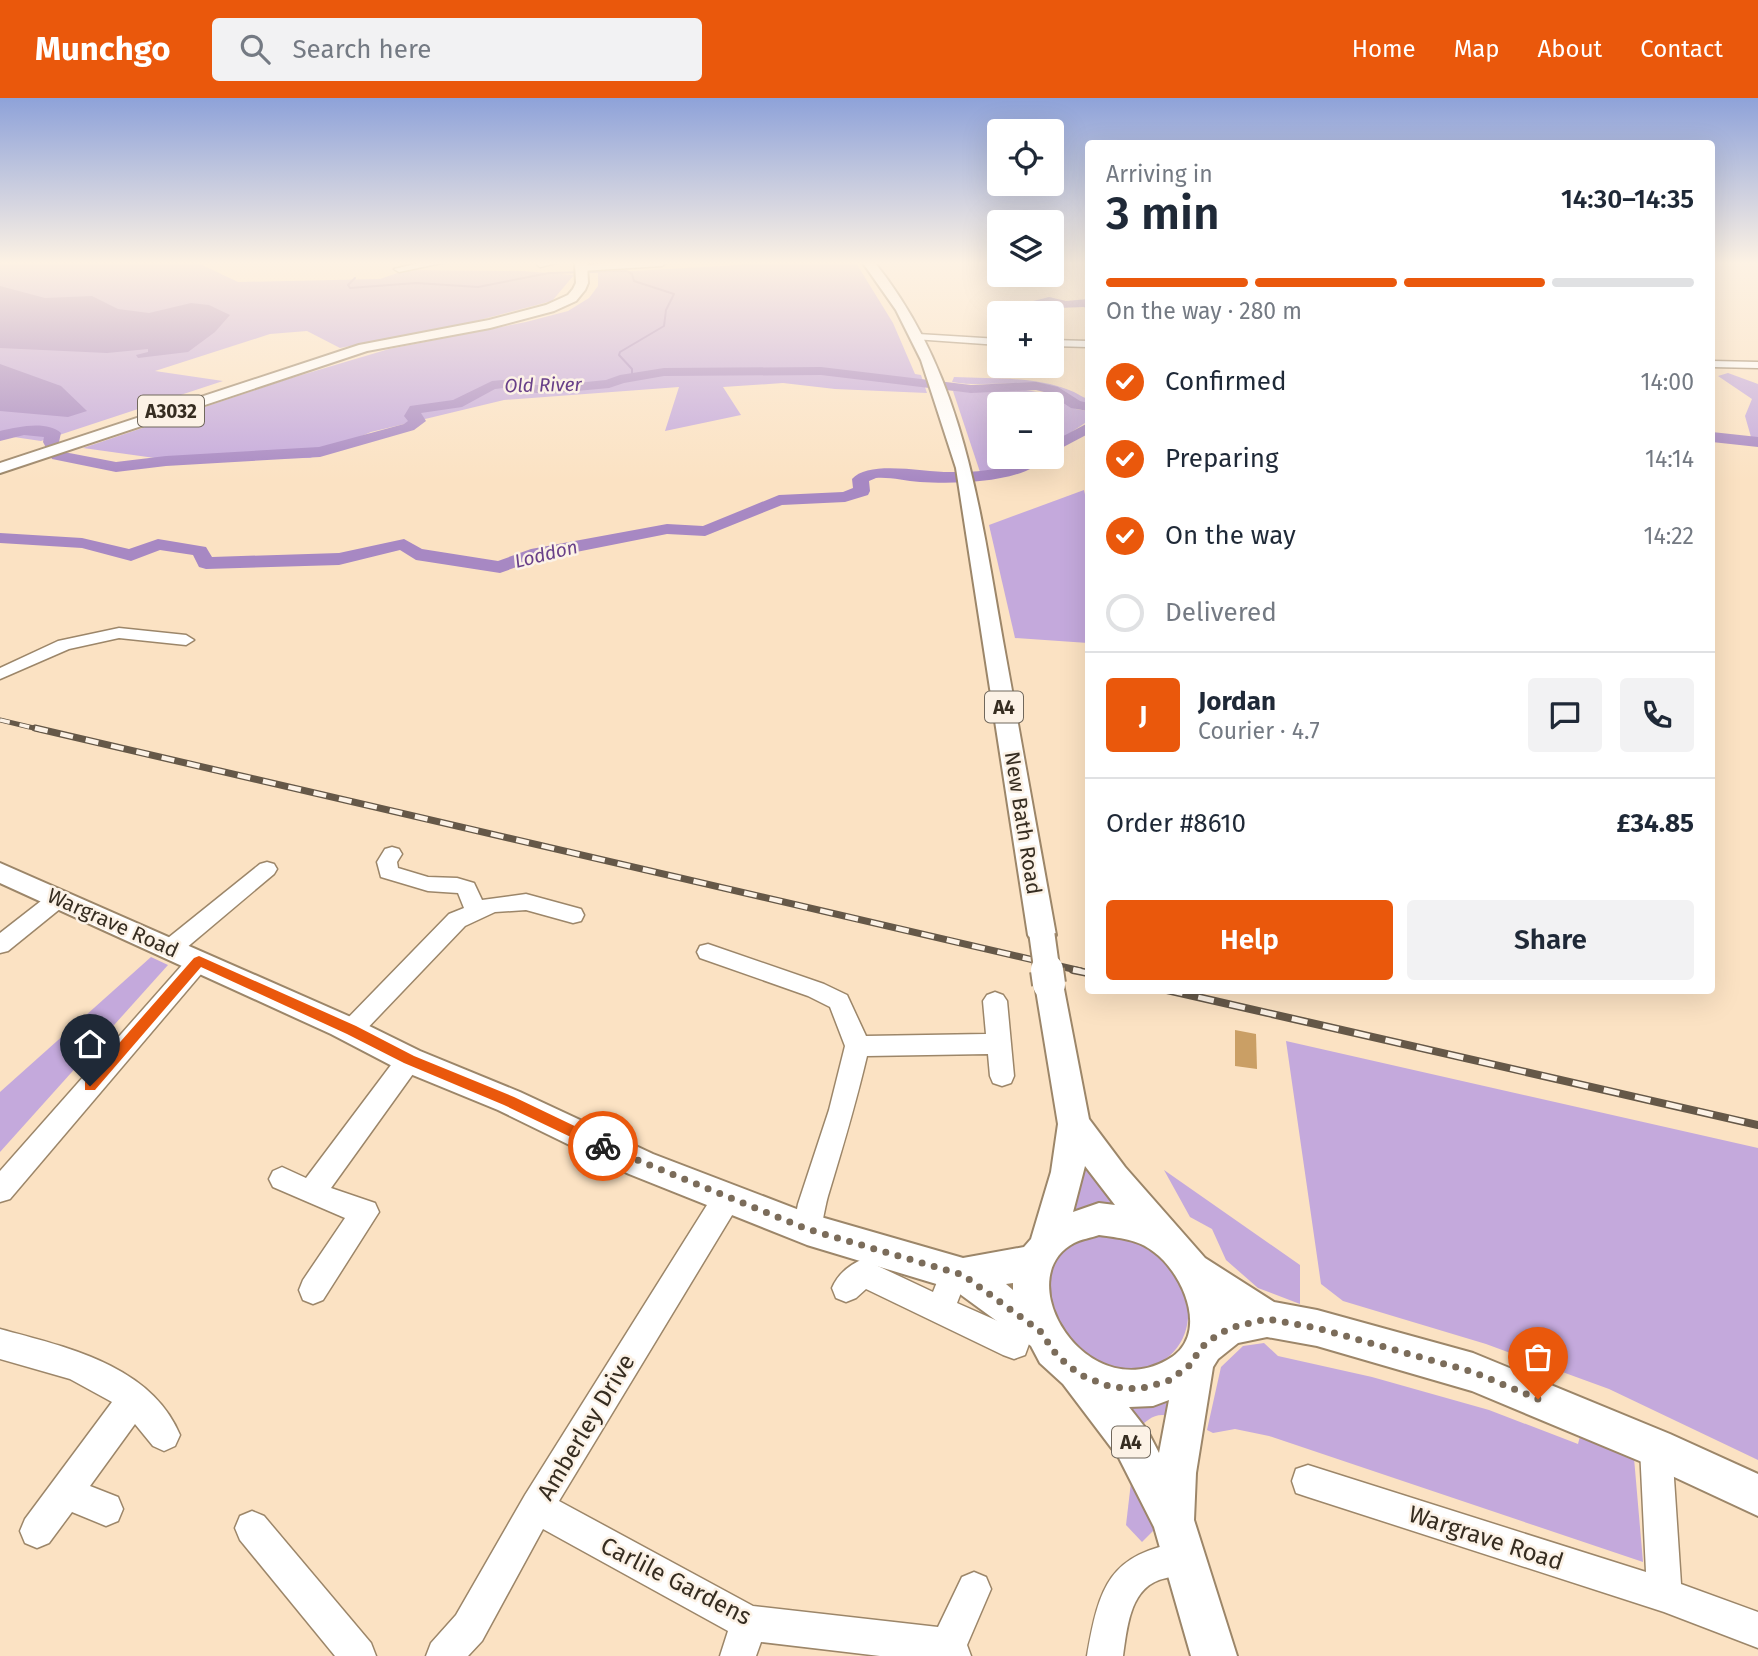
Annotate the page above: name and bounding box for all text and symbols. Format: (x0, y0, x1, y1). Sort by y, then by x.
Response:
search box (212, 18, 702, 81)
text: Munchgo (35, 29, 170, 69)
icon: search (236, 30, 274, 68)
text: Search here (292, 34, 431, 65)
text: Home (1352, 35, 1416, 63)
text: Map (1454, 35, 1500, 63)
text: About (1538, 35, 1602, 63)
text: Contact (1640, 35, 1723, 63)
map controls (987, 119, 1064, 469)
button: locate (987, 119, 1064, 196)
text: Arriving in (1106, 160, 1213, 188)
text: 14:30–14:35 (1561, 184, 1694, 215)
text: 3 min (1106, 186, 1220, 241)
button: layers (987, 210, 1064, 287)
text: On the way · 280 m (1106, 297, 1302, 325)
button: + (987, 301, 1064, 378)
icon: check (1106, 363, 1144, 401)
text: Confirmed (1165, 366, 1286, 397)
text: 14:00 (1641, 368, 1694, 396)
water label: Old River (504, 373, 583, 397)
button: − (987, 392, 1064, 469)
road number: A3032 (138, 396, 204, 426)
icon: check (1106, 440, 1144, 478)
text: Preparing (1165, 443, 1278, 474)
text: 14:14 (1645, 445, 1694, 473)
icon: check (1106, 517, 1144, 555)
text: On the way (1165, 520, 1296, 551)
text: 14:22 (1644, 522, 1694, 550)
water label: Loddon (512, 535, 580, 573)
text: Delivered (1165, 597, 1277, 628)
button: chat (1528, 678, 1602, 752)
button: phone (1620, 678, 1694, 752)
text: Jordan (1198, 686, 1276, 717)
road number: A4 (985, 692, 1023, 722)
text: J (1139, 700, 1147, 731)
text: Courier · 4.7 (1198, 717, 1320, 745)
street label: New Bath Road (999, 750, 1047, 896)
text: Order #8610 (1106, 808, 1246, 839)
text: £34.85 (1617, 808, 1694, 839)
street label: Wargrave Road (43, 882, 183, 964)
button: Help (1106, 900, 1393, 980)
button: Share (1407, 900, 1694, 980)
pin (60, 1014, 120, 1086)
icon: home (71, 1025, 109, 1063)
courier (568, 1111, 638, 1181)
icon: bike (584, 1127, 622, 1165)
pin (1508, 1327, 1568, 1399)
icon: bag (1519, 1338, 1557, 1376)
street label: Amberley Drive (531, 1349, 641, 1505)
road number: A4 (1112, 1426, 1150, 1458)
street label: Wargrave Road (1405, 1500, 1567, 1576)
street label: Carlile Gardens (596, 1531, 756, 1631)

